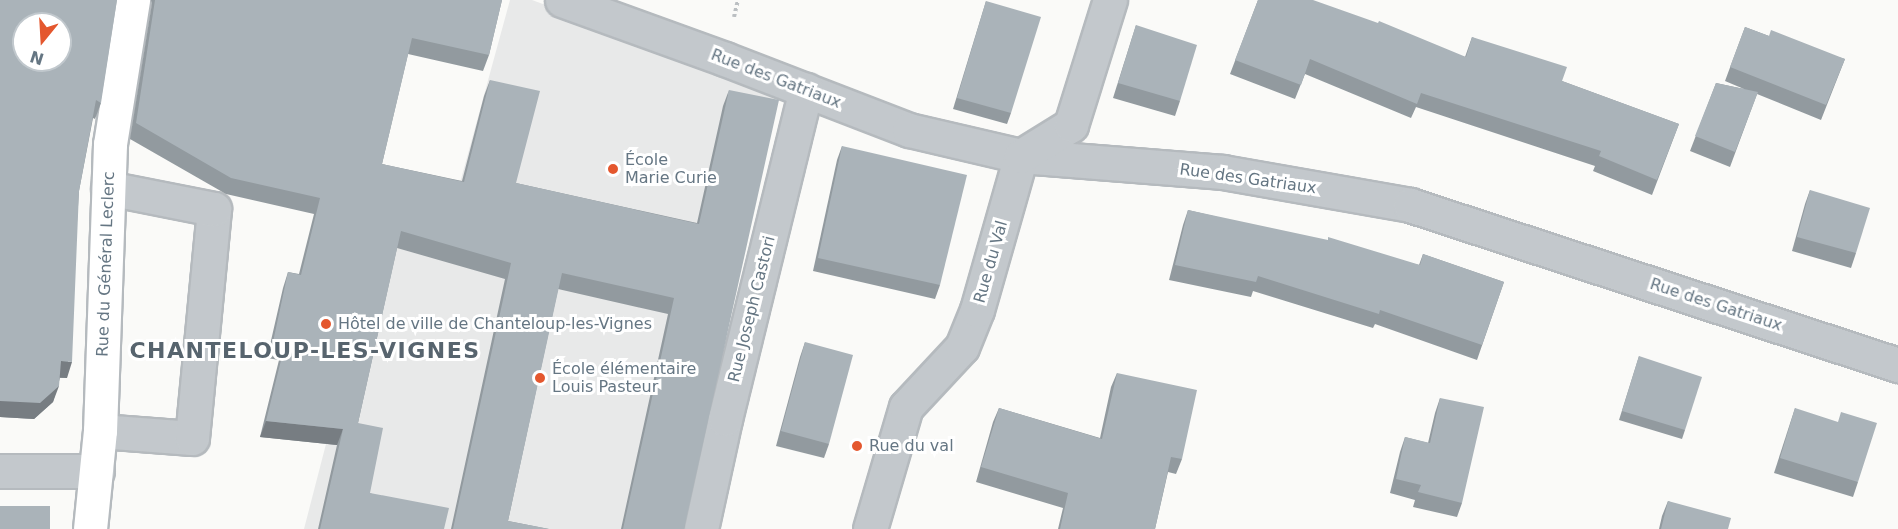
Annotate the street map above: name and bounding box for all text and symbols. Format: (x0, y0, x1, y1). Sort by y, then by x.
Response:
north arrow (12, 12, 72, 72)
street label: Rue des Gatriaux (708, 45, 844, 113)
text: N (28, 47, 46, 69)
place label: École Marie Curie (625, 150, 717, 188)
street label: Rue des Gatriaux (1178, 160, 1318, 198)
marker: École Marie Curie (606, 162, 620, 176)
street label: Rue du Général Leclerc (93, 171, 119, 357)
street label: Rue du Val (970, 219, 1012, 305)
street label: Rue Joseph Castori (725, 234, 779, 384)
street label: Rue des Gatriaux (1648, 275, 1784, 335)
place label: Hôtel de ville de Chanteloup-les-Vignes (338, 314, 652, 334)
marker: Hôtel de ville de Chanteloup-les-Vignes (319, 317, 333, 331)
district label: CHANTELOUP-LES-VIGNES (129, 338, 481, 364)
place label: École élémentaire Louis Pasteur (552, 359, 696, 397)
marker: École élémentaire Louis Pasteur (533, 371, 547, 385)
place label: Rue du val (869, 436, 954, 456)
marker: Rue du val (850, 439, 864, 453)

